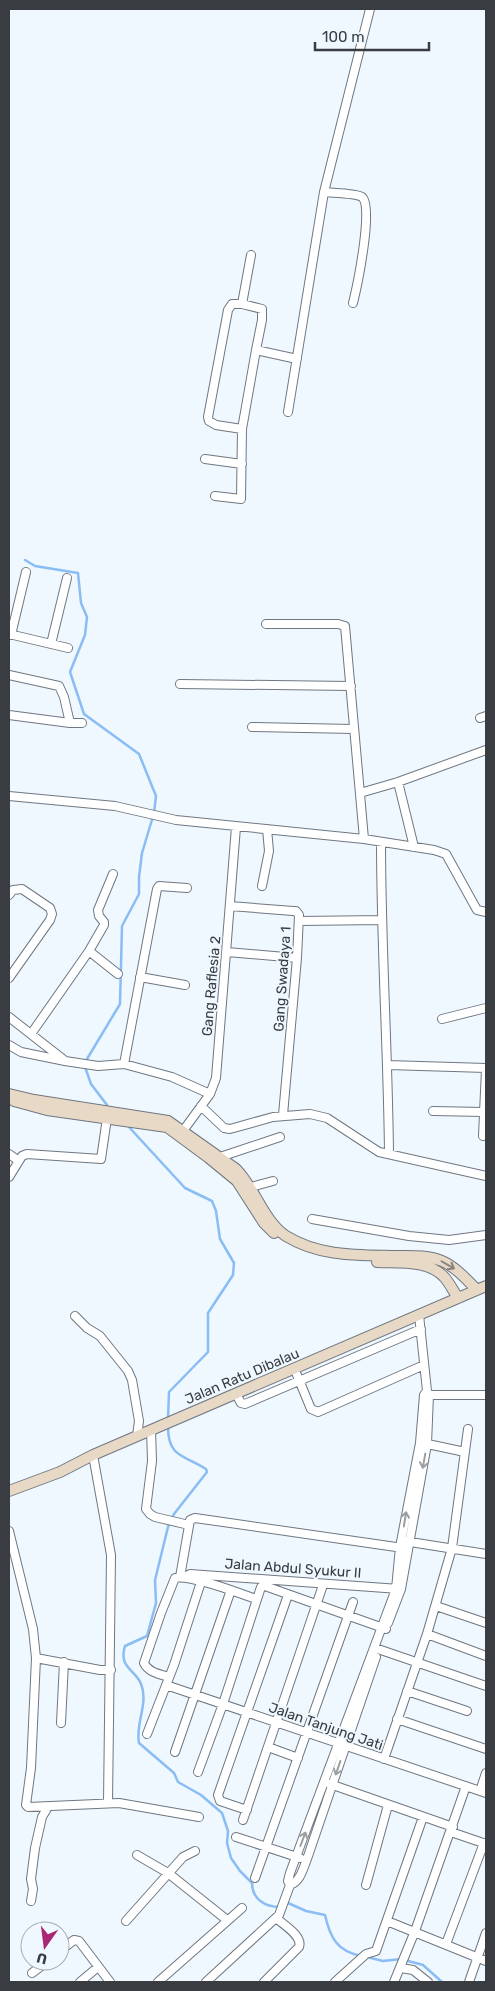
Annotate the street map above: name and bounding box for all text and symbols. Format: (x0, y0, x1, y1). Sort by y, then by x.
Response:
scale bar (315, 20, 429, 52)
text: 100 m (322, 28, 364, 46)
street label: Gang Swadaya 1 (270, 926, 295, 1032)
street label: Gang Raflesia 2 (199, 935, 224, 1037)
one-way arrow (440, 1260, 454, 1270)
street label: Jalan Ratu Dibalau (183, 1345, 302, 1408)
one-way arrow (419, 1453, 428, 1469)
one-way arrow (401, 1511, 411, 1527)
street label: Jalan Abdul Syukur II (224, 1555, 362, 1582)
street label: Jalan Tanjung Jati (266, 1699, 385, 1754)
one-way arrow (333, 1760, 342, 1775)
one-way arrow (299, 1832, 308, 1847)
north arrow (20, 1921, 70, 1971)
text: U (35, 1949, 49, 1968)

